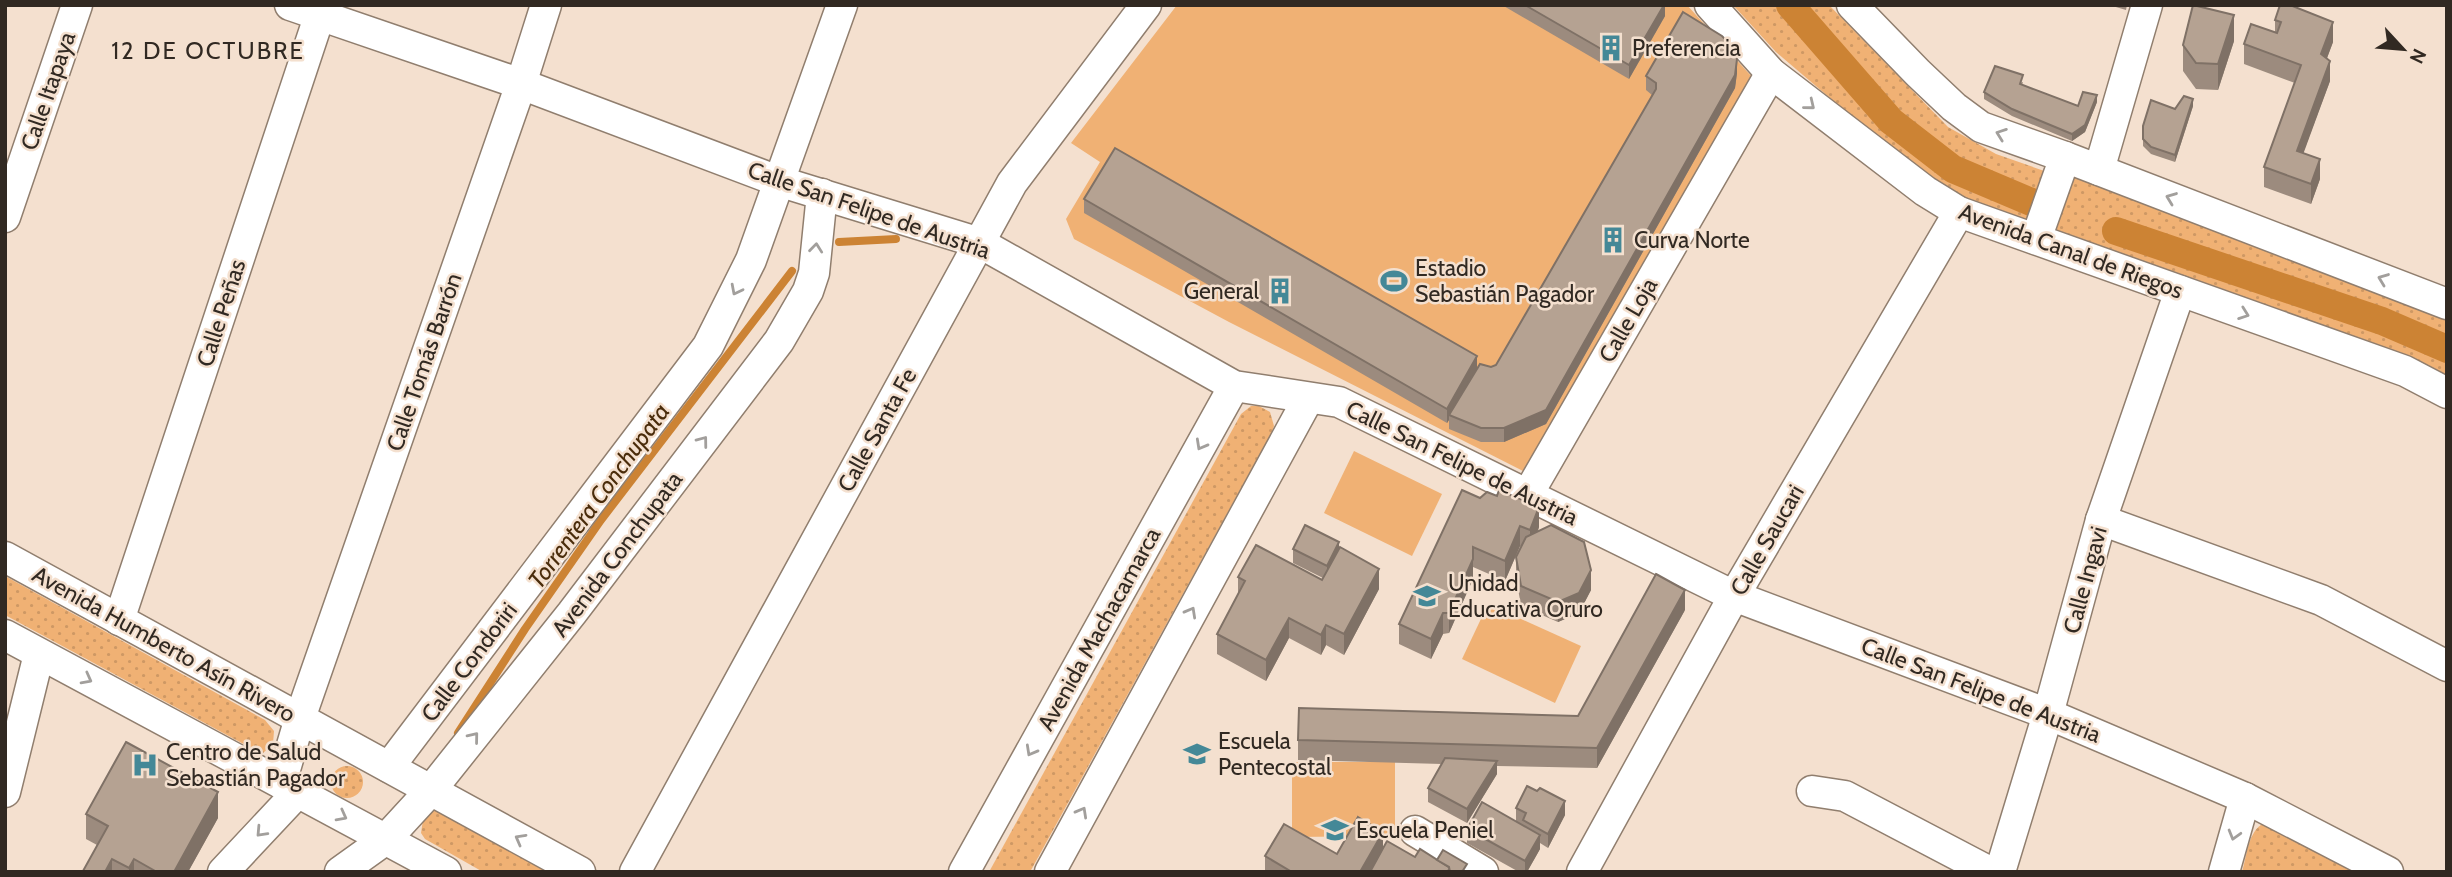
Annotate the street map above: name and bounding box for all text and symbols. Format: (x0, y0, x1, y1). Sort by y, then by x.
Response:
north arrow (2368, 14, 2438, 84)
street label: Calle Itapaya (15, 28, 81, 154)
building icon: Preferencia (1596, 33, 1626, 63)
place label: Preferencia (1632, 34, 1741, 62)
district label: 12 DE OCTUBRE (111, 36, 305, 65)
text: N (2405, 45, 2431, 67)
one-way arrow (1802, 96, 1815, 109)
one-way arrow (1995, 128, 2007, 142)
street label: Calle San Felipe de Austria (744, 155, 994, 265)
one-way arrow (2165, 192, 2177, 206)
street label: Avenida Canal de Riegos (1955, 197, 2187, 305)
building icon: Curva Norte (1598, 225, 1628, 255)
place label: Curva Norte (1634, 226, 1750, 254)
one-way arrow (808, 242, 823, 253)
place label: Estadio Sebastián Pagador (1415, 254, 1595, 308)
street label: Calle Peñas (191, 256, 251, 370)
sports icon: Estadio Sebastián Pagador (1379, 266, 1409, 296)
street label: Calle Tomás Barrón (380, 269, 468, 455)
street label: Calle Loja (1593, 273, 1663, 367)
one-way arrow (2378, 274, 2390, 288)
building icon: General (1265, 276, 1295, 306)
place label: General (1184, 277, 1260, 305)
one-way arrow (731, 283, 745, 295)
one-way arrow (2237, 306, 2250, 320)
street label: Calle Santa Fe (832, 363, 923, 497)
street label: Calle San Felipe de Austria (1342, 395, 1582, 531)
water label: Torrentera Conchupata (522, 398, 675, 594)
one-way arrow (695, 436, 708, 449)
one-way arrow (1196, 438, 1209, 450)
street label: Avenida Conchupata (546, 466, 688, 642)
street label: Calle Saucari (1724, 480, 1810, 600)
street label: Avenida Machacamarca (1032, 523, 1166, 735)
street label: Calle Ingavi (2057, 523, 2113, 637)
street label: Avenida Humberto Asín Rivero (28, 560, 300, 728)
place label: Unidad Educativa Oruro (1448, 569, 1603, 623)
school or university icon: Unidad Educativa Oruro (1412, 581, 1442, 611)
street label: Calle Condoriri (415, 597, 523, 727)
one-way arrow (1183, 607, 1196, 619)
street label: Calle San Felipe de Austria (1857, 631, 2105, 749)
one-way arrow (80, 671, 92, 684)
place label: Escuela Pentecostal (1218, 727, 1332, 781)
one-way arrow (465, 732, 478, 744)
place label: Centro de Salud Sebastián Pagador (166, 738, 346, 792)
school or university icon: Escuela Pentecostal (1182, 739, 1212, 769)
one-way arrow (1026, 744, 1039, 756)
hospital icon: Centro de Salud Sebastián Pagador (130, 750, 160, 780)
one-way arrow (1074, 807, 1088, 819)
one-way arrow (335, 808, 348, 821)
school or university icon: Escuela Peniel (1320, 815, 1350, 845)
place label: Escuela Peniel (1356, 816, 1494, 844)
one-way arrow (257, 824, 269, 837)
one-way arrow (2228, 829, 2243, 841)
one-way arrow (515, 834, 527, 847)

